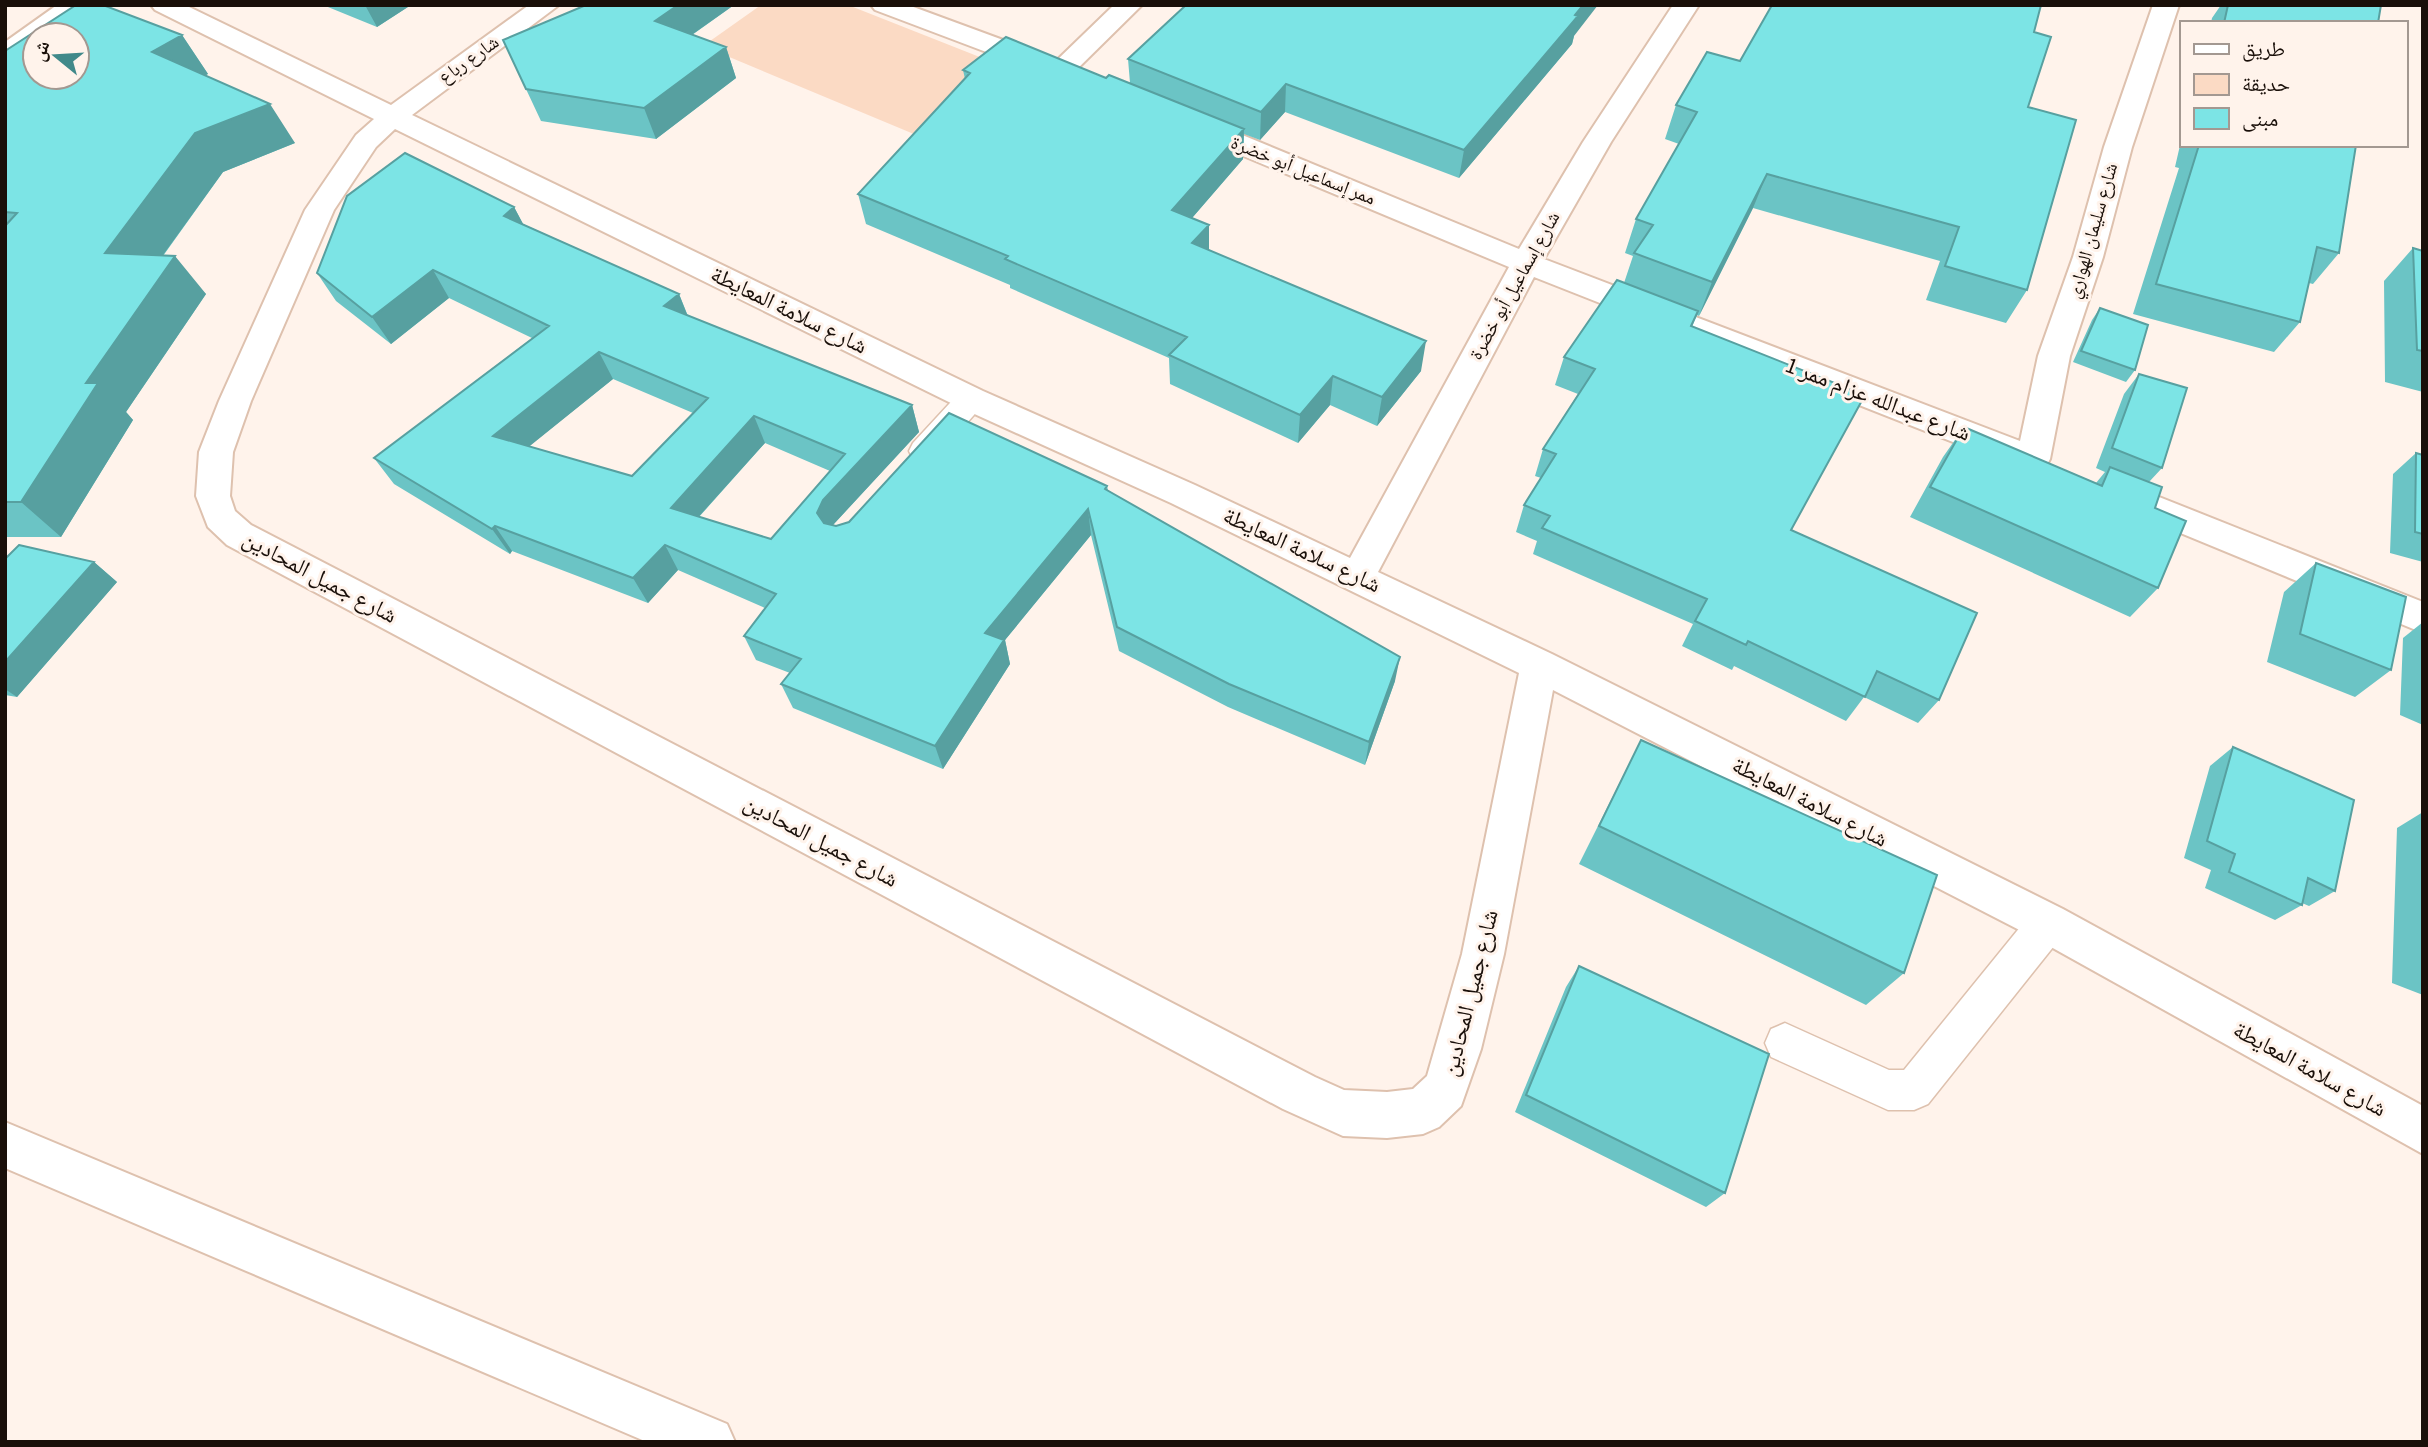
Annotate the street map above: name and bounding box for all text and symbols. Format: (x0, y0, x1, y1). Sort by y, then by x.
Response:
north arrow (21, 21, 91, 91)
legend (2180, 21, 2407, 147)
street label: شارع رباع (433, 29, 505, 91)
text: طريق (2242, 34, 2285, 64)
text: ش (25, 37, 57, 65)
text: حديقة (2242, 69, 2290, 99)
text: مبنى (2242, 104, 2278, 134)
street label: ممر إسماعيل أبو خضرة (1227, 130, 1379, 212)
street label: شارع سليمان الهواري (2061, 160, 2126, 302)
street label: شارع إسماعيل أبو خضرة (1463, 207, 1567, 365)
street label: شارع سلامة المعايطة (705, 258, 873, 362)
street label: شارع عبدالله عزام ممر 1 (1781, 348, 1975, 450)
street label: شارع سلامة المعايطة (1218, 499, 1386, 601)
street label: شارع جميل المحادين (237, 522, 403, 632)
street label: شارع سلامة المعايطة (1726, 748, 1894, 856)
street label: شارع جميل المحادين (738, 786, 904, 896)
street label: شارع جميل المحادين (1433, 906, 1507, 1080)
street label: شارع سلامة المعايطة (2227, 1013, 2393, 1125)

